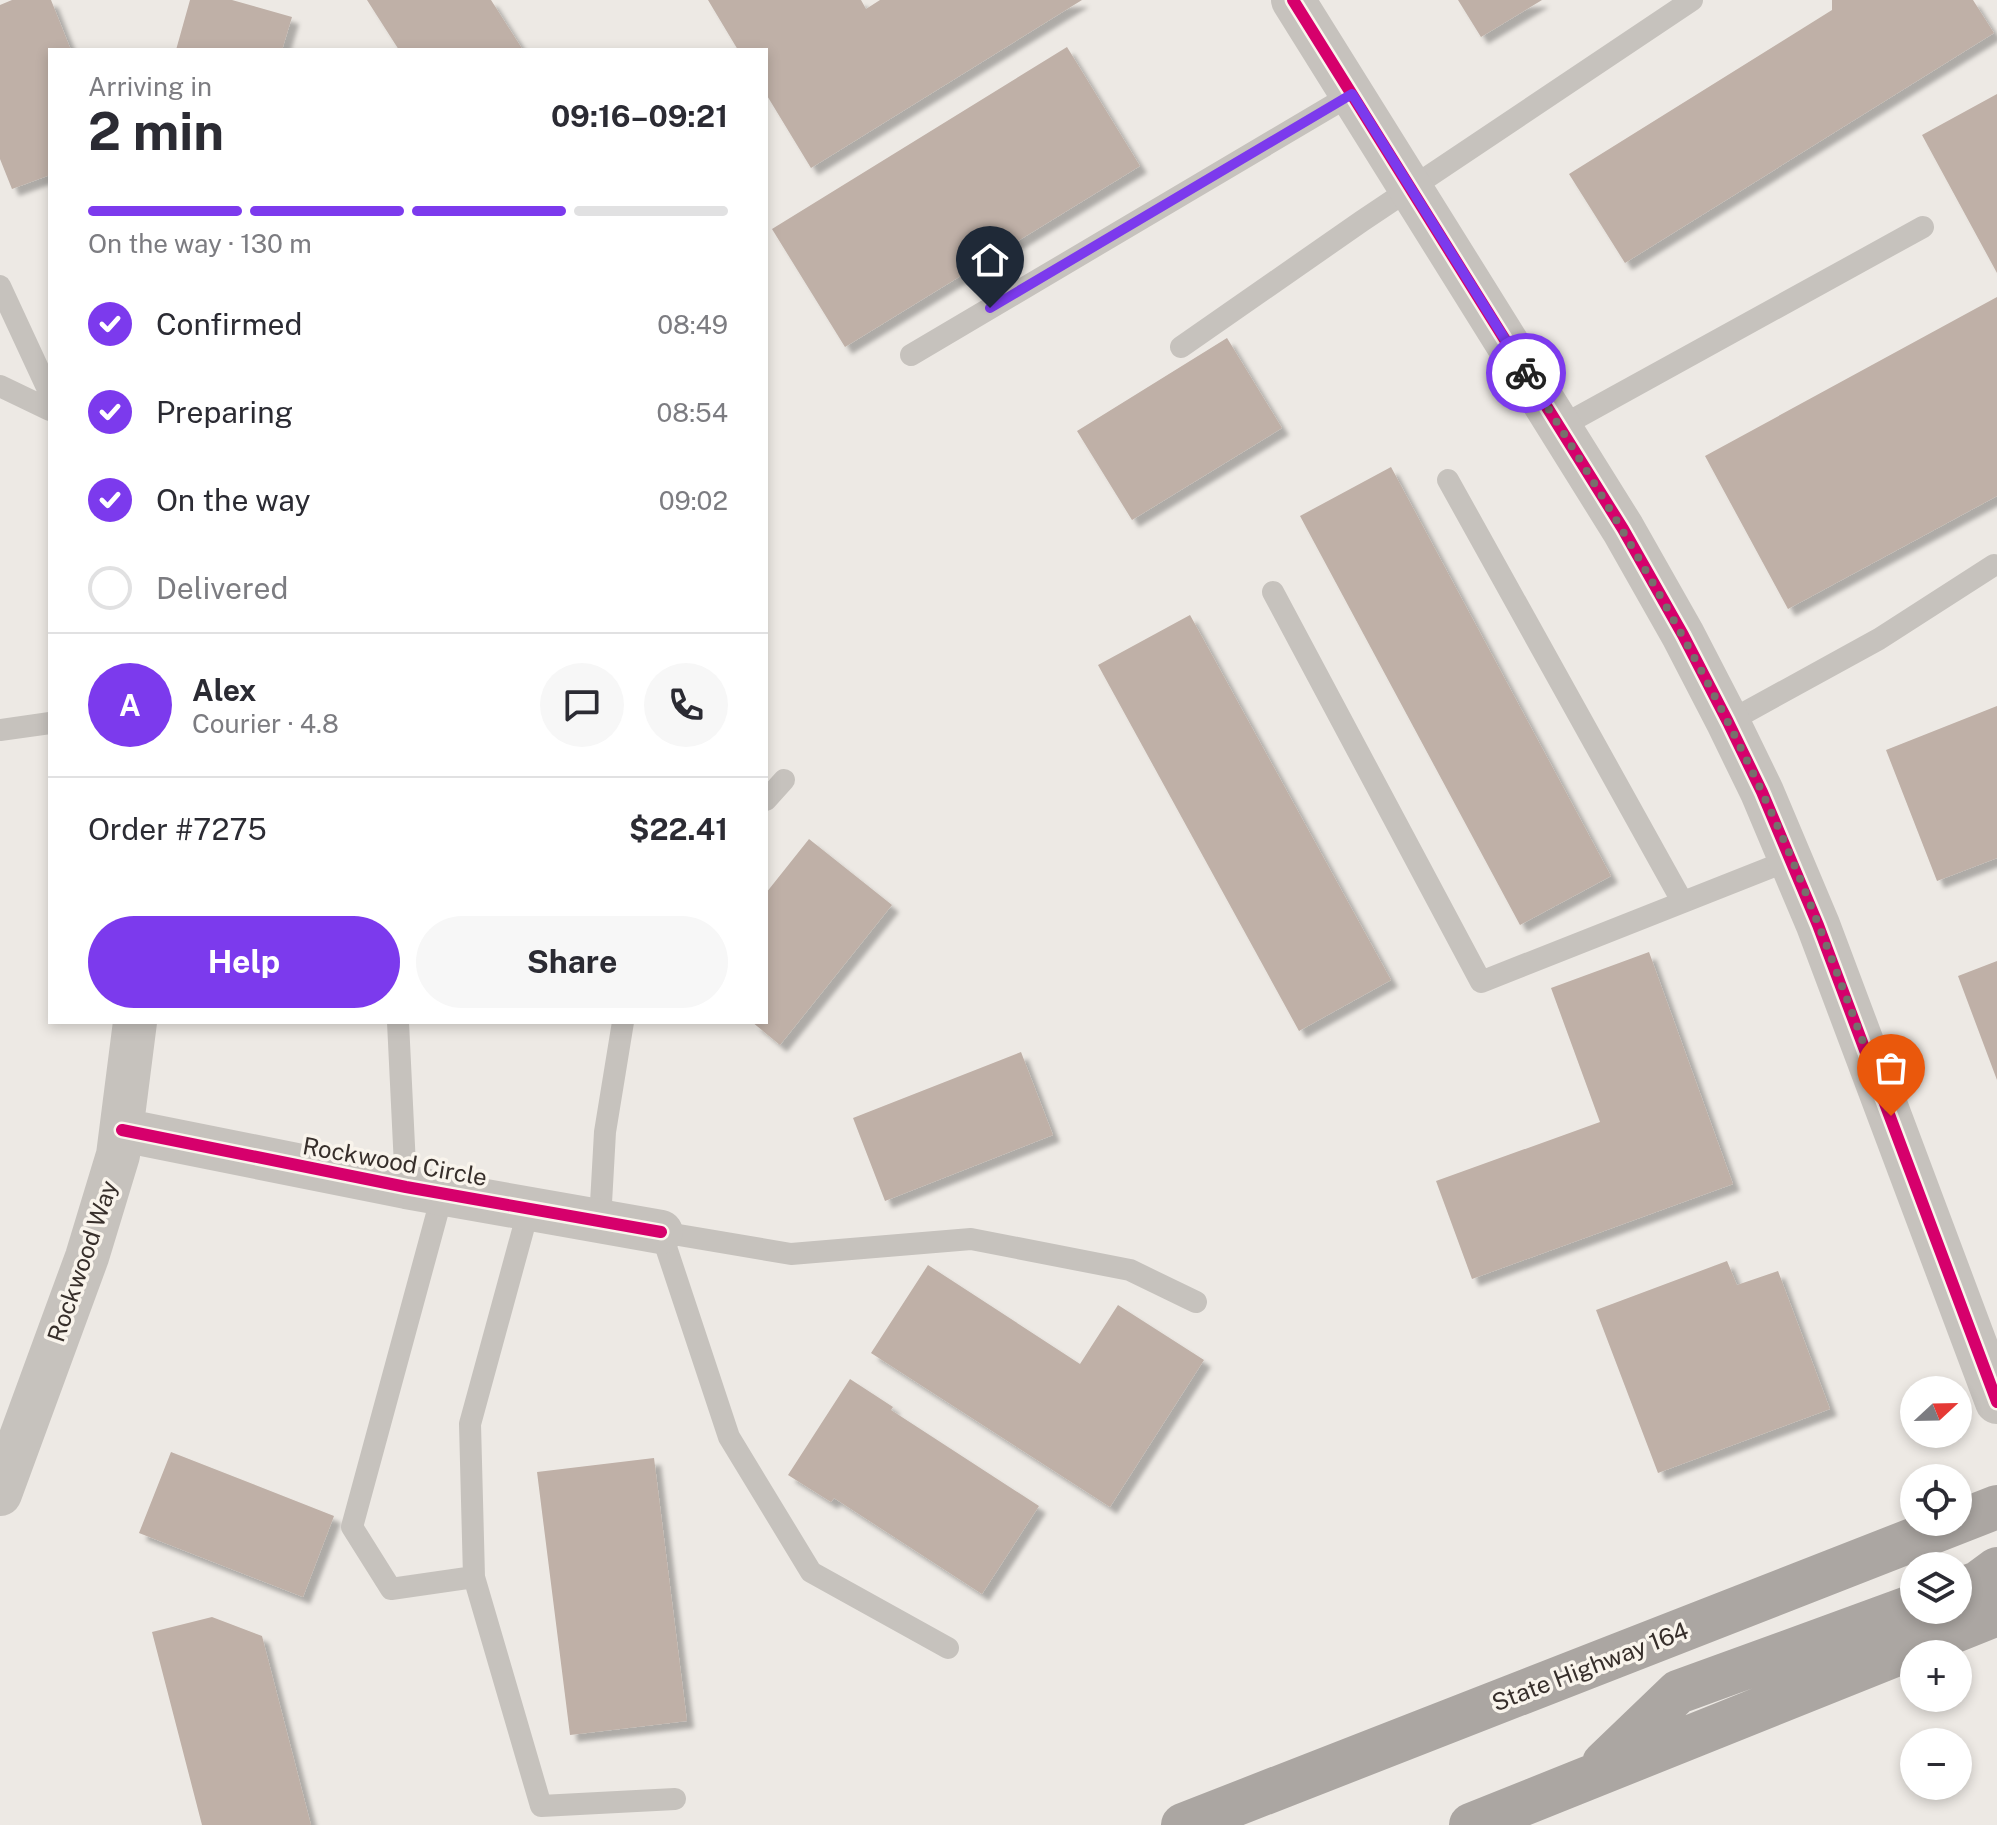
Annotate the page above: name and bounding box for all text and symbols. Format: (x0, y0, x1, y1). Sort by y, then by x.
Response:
text: Arriving in (88, 71, 212, 102)
text: 09:16–09:21 (551, 98, 728, 134)
text: 2 min (88, 101, 224, 162)
pin (956, 226, 1024, 308)
text: On the way · 130 m (88, 228, 312, 259)
icon: home (968, 238, 1012, 282)
icon: check (88, 302, 132, 346)
text: Confirmed (156, 306, 302, 342)
text: 08:49 (657, 309, 728, 340)
courier (1486, 333, 1566, 413)
icon: bike (1504, 351, 1548, 395)
icon: check (88, 390, 132, 434)
text: Preparing (156, 394, 293, 430)
text: 08:54 (657, 397, 728, 428)
icon: check (88, 478, 132, 522)
text: On the way (156, 482, 310, 518)
text: 09:02 (659, 485, 728, 516)
text: Delivered (156, 570, 288, 606)
button: chat (540, 663, 624, 747)
button: phone (644, 663, 728, 747)
text: Alex (192, 672, 256, 708)
text: A (119, 687, 141, 723)
text: Courier · 4.8 (192, 708, 339, 739)
text: Order #7275 (88, 811, 267, 847)
text: $22.41 (629, 811, 728, 847)
button: Help (88, 916, 400, 1008)
button: Share (416, 916, 728, 1008)
pin (1857, 1034, 1925, 1116)
icon: bag (1869, 1046, 1913, 1090)
street label: Rockwood Circle (301, 1131, 489, 1191)
street label: Rockwood Way (41, 1176, 123, 1345)
north arrow (1900, 1376, 1972, 1448)
map controls (1900, 1376, 1972, 1800)
button: locate (1900, 1464, 1972, 1536)
button: layers (1900, 1552, 1972, 1624)
street label: State Highway 164 (1488, 1616, 1692, 1716)
button: + (1900, 1640, 1972, 1712)
button: − (1900, 1728, 1972, 1800)

